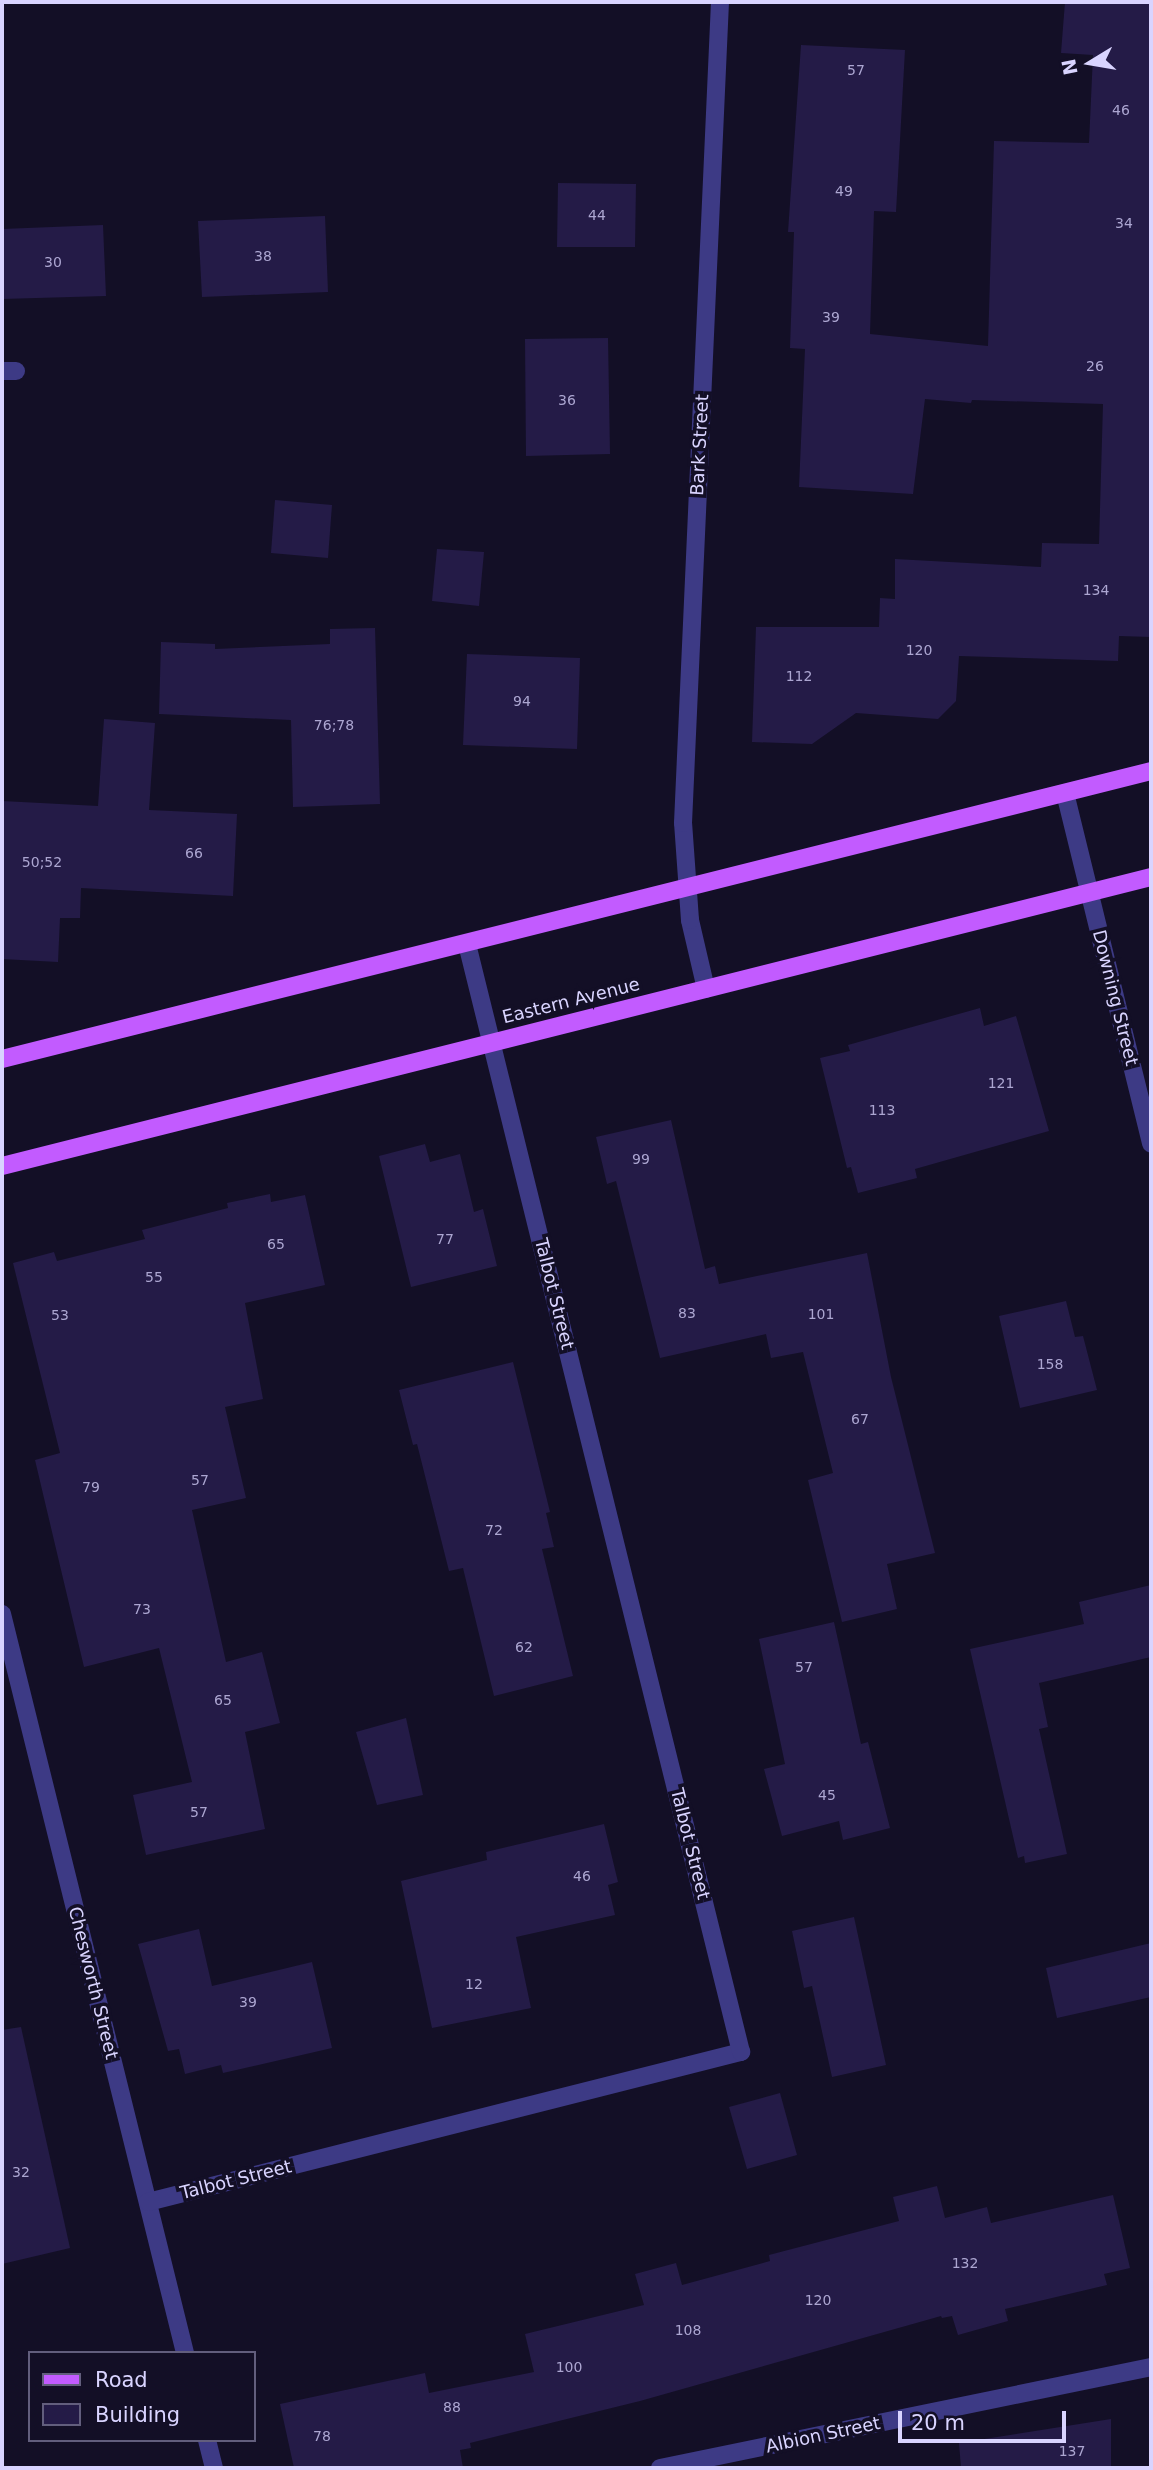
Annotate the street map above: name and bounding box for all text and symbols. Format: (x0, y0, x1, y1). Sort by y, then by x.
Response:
north arrow (1055, 28, 1125, 98)
text: N (1057, 57, 1082, 77)
house number: 57 (847, 62, 865, 78)
house number: 46 (1112, 102, 1130, 118)
house number: 49 (835, 183, 853, 199)
house number: 44 (588, 207, 606, 223)
house number: 34 (1115, 215, 1133, 231)
house number: 38 (254, 248, 272, 264)
house number: 30 (44, 254, 62, 270)
house number: 39 (822, 309, 840, 325)
house number: 26 (1086, 358, 1104, 374)
house number: 36 (558, 392, 576, 408)
street label: Bark Street (687, 394, 713, 496)
house number: 134 (1083, 582, 1109, 598)
house number: 120 (906, 642, 932, 658)
house number: 112 (786, 668, 812, 684)
house number: 94 (513, 693, 531, 709)
house number: 76;78 (314, 717, 354, 733)
house number: 66 (185, 845, 203, 861)
house number: 50;52 (22, 854, 62, 870)
street label: Downing Street (1088, 928, 1142, 1068)
street label: Eastern Avenue (500, 973, 642, 1029)
house number: 121 (988, 1075, 1014, 1091)
house number: 113 (869, 1102, 895, 1118)
house number: 99 (632, 1151, 650, 1167)
house number: 77 (436, 1231, 454, 1247)
house number: 65 (267, 1236, 285, 1252)
street label: Talbot Street (530, 1236, 578, 1352)
house number: 55 (145, 1269, 163, 1285)
house number: 83 (678, 1305, 696, 1321)
house number: 101 (808, 1306, 834, 1322)
house number: 53 (51, 1307, 69, 1323)
house number: 158 (1037, 1356, 1063, 1372)
house number: 67 (851, 1411, 869, 1427)
house number: 57 (191, 1472, 209, 1488)
house number: 79 (82, 1479, 100, 1495)
house number: 72 (485, 1522, 503, 1538)
house number: 73 (133, 1601, 151, 1617)
house number: 62 (515, 1639, 533, 1655)
house number: 57 (795, 1659, 813, 1675)
house number: 65 (214, 1692, 232, 1708)
street label: Talbot Street (666, 1786, 714, 1902)
house number: 45 (818, 1787, 836, 1803)
house number: 57 (190, 1804, 208, 1820)
house number: 46 (573, 1868, 591, 1884)
street label: Chesworth Street (64, 1904, 122, 2062)
house number: 12 (465, 1976, 483, 1992)
house number: 39 (239, 1994, 257, 2010)
street label: Talbot Street (178, 2156, 294, 2204)
house number: 32 (12, 2164, 30, 2180)
house number: 132 (952, 2255, 978, 2271)
house number: 120 (805, 2292, 831, 2308)
house number: 108 (675, 2322, 701, 2338)
legend (28, 2351, 256, 2442)
house number: 100 (556, 2359, 582, 2375)
text: Road (95, 2368, 148, 2392)
scale bar (901, 2396, 1069, 2440)
house number: 88 (443, 2399, 461, 2415)
text: Building (95, 2403, 180, 2427)
text: 20 m (911, 2411, 965, 2435)
street label: Albion Street (764, 2412, 882, 2458)
house number: 78 (313, 2428, 331, 2444)
house number: 137 (1059, 2443, 1085, 2459)

